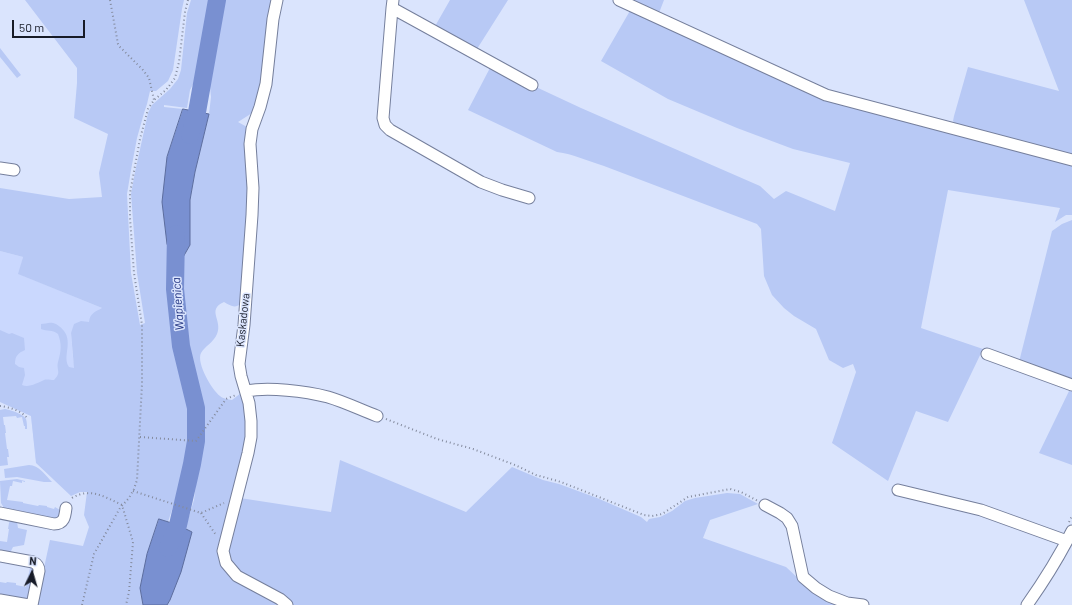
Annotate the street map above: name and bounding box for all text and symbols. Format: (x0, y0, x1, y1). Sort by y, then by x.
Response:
scale bar (14, 12, 87, 38)
text: 50 m (19, 20, 44, 34)
water label: Wapienica (169, 277, 187, 331)
street label: Kaskadowa (234, 293, 252, 347)
north arrow (12, 553, 52, 593)
text: N (29, 554, 37, 567)

